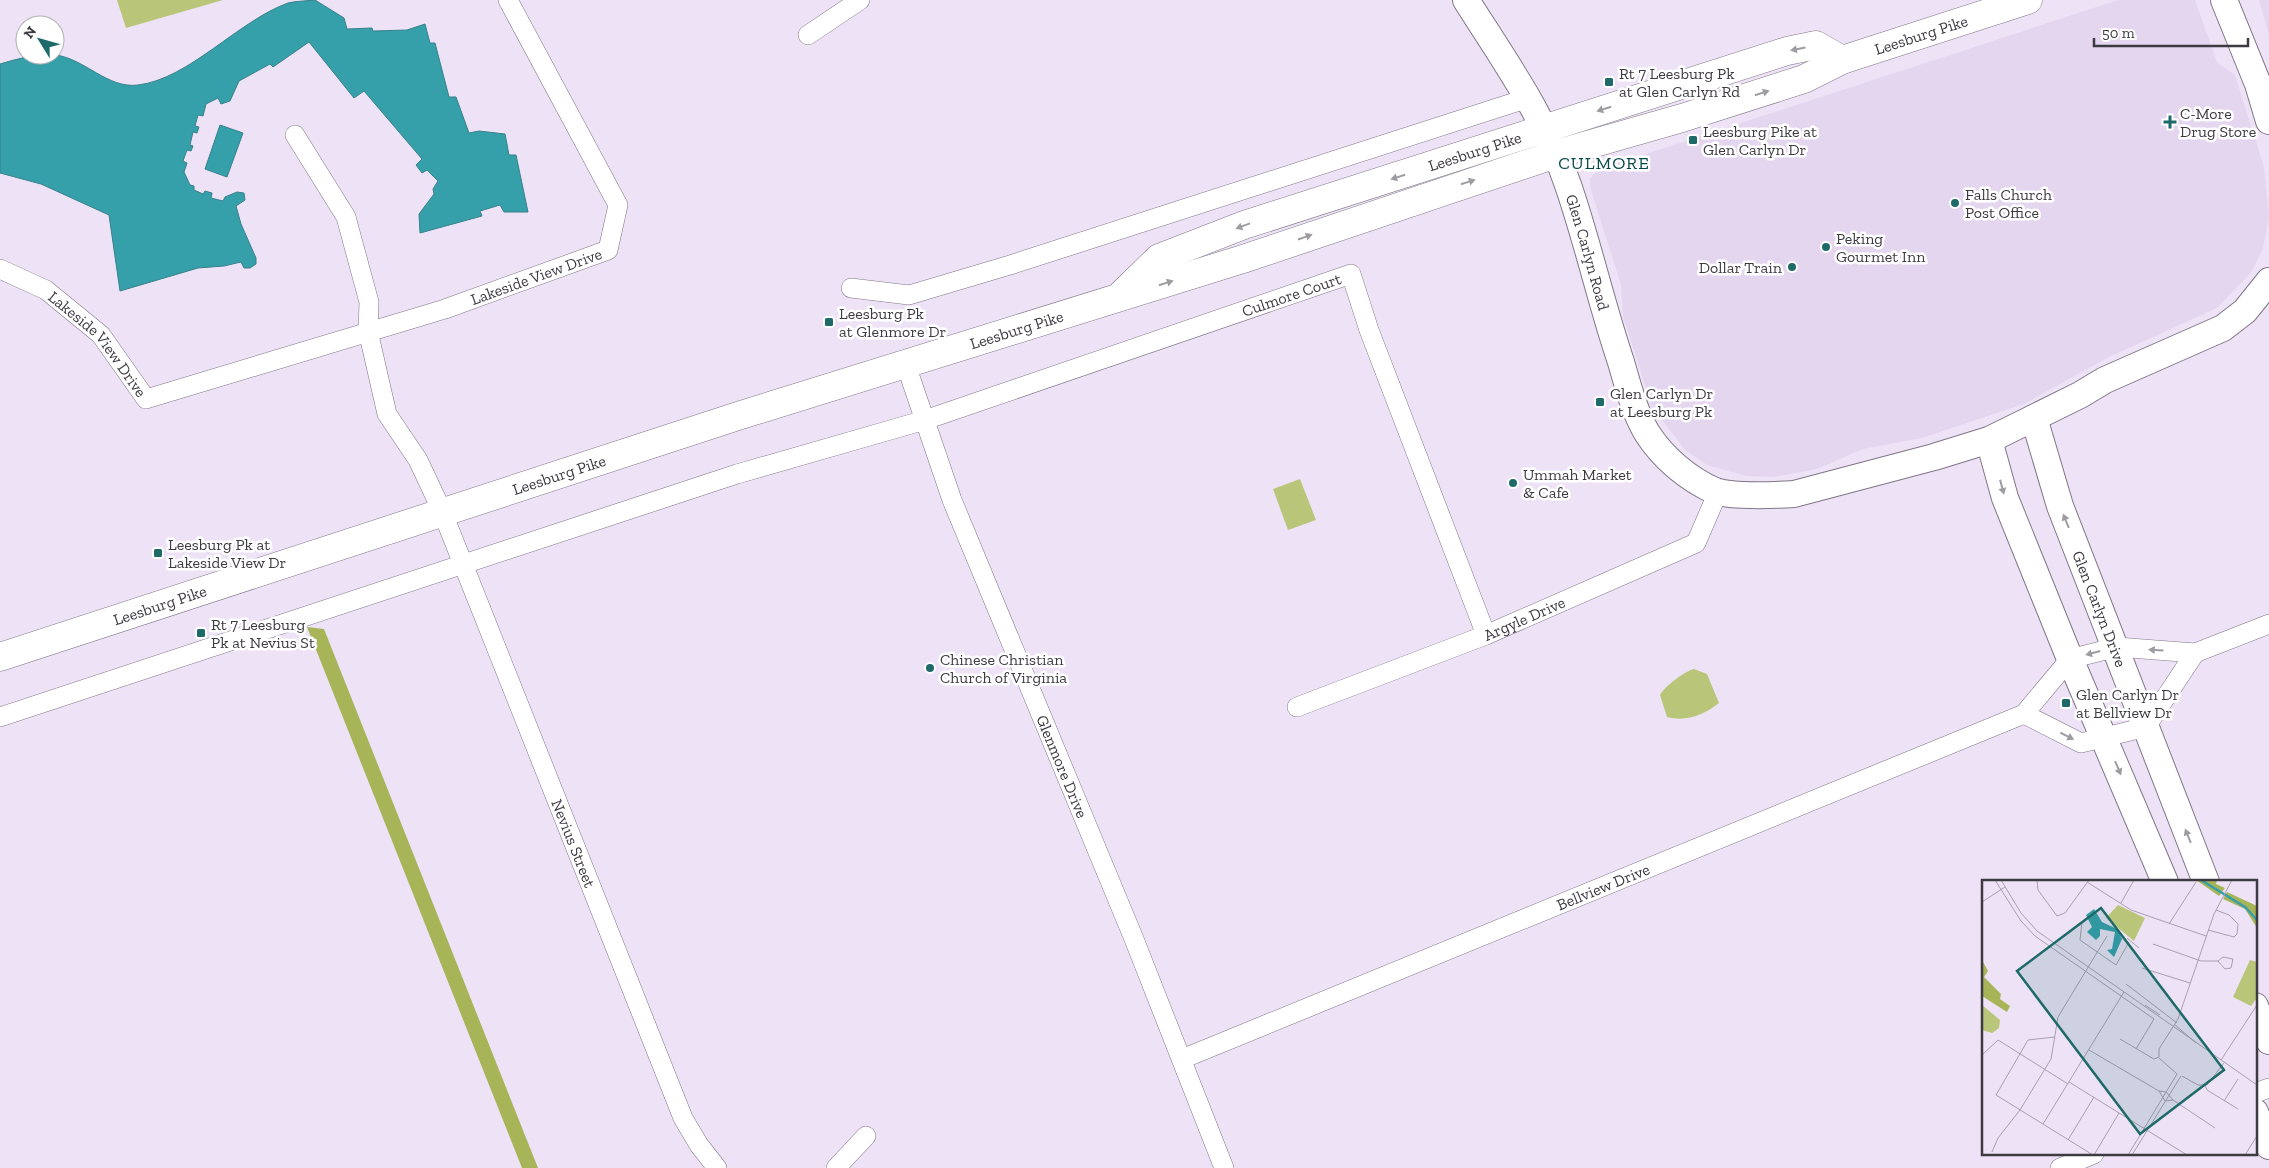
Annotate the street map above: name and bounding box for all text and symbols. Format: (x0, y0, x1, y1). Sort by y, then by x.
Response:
street label: Leesburg Pike (1872, 11, 1970, 58)
north arrow (15, 15, 65, 65)
scale bar (2094, 15, 2248, 47)
text: N (20, 23, 40, 42)
text: 50 m (2102, 24, 2135, 42)
one-way arrow (1789, 45, 1805, 53)
place label: Rt 7 Leesburg Pk at Glen Carlyn Rd (1619, 64, 1740, 101)
marker: Rt 7 Leesburg Pk at Glen Carlyn Rd (1603, 76, 1615, 88)
one-way arrow (1755, 88, 1770, 96)
place label: C-More Drug Store (2180, 104, 2256, 141)
one-way arrow (1596, 105, 1611, 113)
marker: C-More Drug Store (2164, 116, 2176, 128)
place label: Leesburg Pike at Glen Carlyn Dr (1703, 122, 1817, 159)
street label: Leesburg Pike (1426, 127, 1524, 175)
marker: Leesburg Pike at Glen Carlyn Dr (1687, 134, 1699, 146)
district label: CULMORE (1558, 152, 1650, 174)
one-way arrow (1390, 174, 1405, 182)
one-way arrow (1461, 178, 1476, 186)
place label: Falls Church Post Office (1965, 185, 2052, 222)
street label: Glen Carlyn Road (1562, 192, 1614, 313)
marker: Falls Church Post Office (1949, 197, 1961, 209)
one-way arrow (1235, 222, 1250, 230)
place label: Peking Gourmet Inn (1836, 229, 1926, 266)
one-way arrow (1298, 233, 1313, 240)
marker: Peking Gourmet Inn (1820, 241, 1832, 253)
street label: Lakeside View Drive (468, 244, 604, 308)
place label: Dollar Train (1699, 258, 1783, 277)
marker: Dollar Train (1786, 261, 1798, 273)
street label: Culmore Court (1239, 269, 1344, 320)
one-way arrow (1159, 278, 1174, 286)
street label: Lakeside View Drive (45, 287, 151, 401)
place label: Leesburg Pk at Glenmore Dr (839, 304, 946, 341)
street label: Leesburg Pike (967, 306, 1066, 353)
marker: Leesburg Pk at Glenmore Dr (823, 316, 835, 328)
place label: Glen Carlyn Dr at Leesburg Pk (1610, 384, 1714, 421)
marker: Glen Carlyn Dr at Leesburg Pk (1594, 396, 1606, 408)
street label: Leesburg Pike (510, 450, 608, 499)
place label: Ummah Market & Cafe (1523, 465, 1632, 502)
marker: Ummah Market & Cafe (1507, 477, 1519, 489)
one-way arrow (1998, 479, 2006, 494)
one-way arrow (2062, 513, 2070, 528)
place label: Leesburg Pk at Lakeside View Dr (168, 535, 287, 572)
marker: Leesburg Pk at Lakeside View Dr (152, 547, 164, 559)
street label: Glen Carlyn Drive (2069, 548, 2131, 670)
street label: Leesburg Pike (111, 581, 209, 629)
street label: Argyle Drive (1481, 592, 1568, 644)
place label: Rt 7 Leesburg Pk at Nevius St (211, 615, 315, 652)
marker: Rt 7 Leesburg Pk at Nevius St (195, 627, 207, 639)
one-way arrow (2147, 646, 2163, 654)
place label: Chinese Christian Church of Virginia (940, 650, 1067, 687)
one-way arrow (2086, 650, 2101, 658)
marker: Chinese Christian Church of Virginia (924, 662, 936, 674)
place label: Glen Carlyn Dr at Bellview Dr (2076, 685, 2180, 722)
marker: Glen Carlyn Dr at Bellview Dr (2060, 697, 2072, 709)
street label: Glenmore Drive (1033, 712, 1092, 821)
one-way arrow (2060, 732, 2074, 740)
one-way arrow (2114, 761, 2122, 775)
street label: Nevius Street (548, 796, 600, 890)
one-way arrow (2183, 829, 2191, 844)
street label: Bellview Drive (1554, 859, 1652, 914)
inset map (1982, 880, 2256, 1156)

